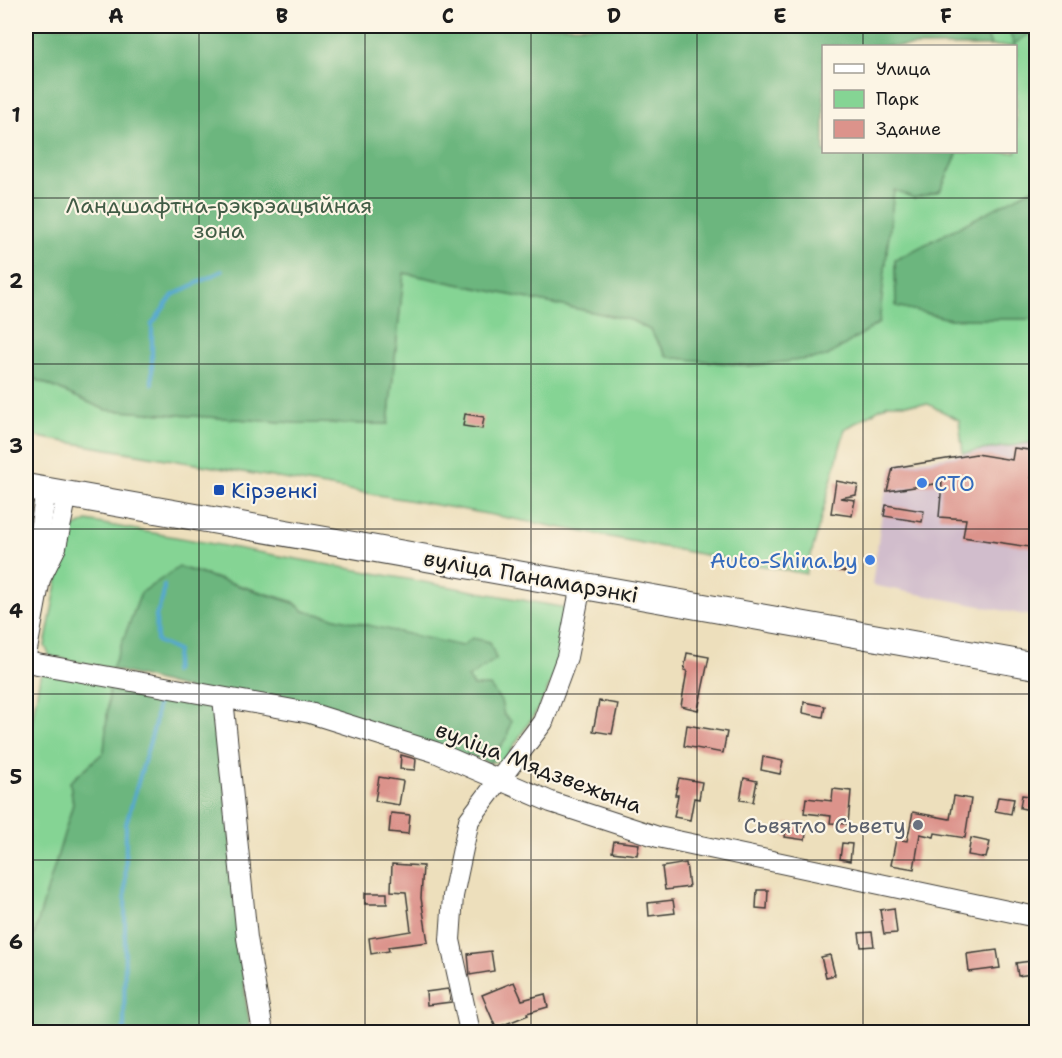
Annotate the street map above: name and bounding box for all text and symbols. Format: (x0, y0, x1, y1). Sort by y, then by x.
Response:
text: A (108, 3, 124, 29)
text: B (276, 3, 288, 29)
text: C (442, 3, 454, 29)
text: D (607, 3, 621, 29)
text: E (773, 3, 787, 29)
text: F (940, 3, 952, 29)
legend (822, 45, 1017, 153)
text: Улица (876, 57, 930, 81)
text: Парк (876, 87, 919, 111)
text: 1 (11, 102, 21, 128)
text: Здание (876, 117, 941, 141)
park label: Ландшафтна-рэкрэацыйная зона (66, 191, 372, 245)
text: 2 (9, 268, 23, 294)
text: 3 (9, 433, 23, 459)
place label: СТО (934, 469, 975, 498)
place label: Кірэенкі (231, 476, 318, 505)
marker: СТО (915, 476, 929, 490)
marker: Кірэенкі (212, 483, 226, 497)
street label: вуліца Панамарэнкі (421, 543, 640, 610)
place label: Auto-Shina.by (710, 546, 858, 575)
marker: Auto-Shina.by (863, 553, 877, 567)
text: 4 (9, 598, 23, 624)
street label: вуліца Мядзвежына (431, 715, 647, 820)
text: 5 (10, 764, 22, 790)
place label: Сьвятло Сьвету (743, 811, 906, 840)
marker: Сьвятло Сьвету (911, 818, 925, 832)
text: 6 (9, 929, 23, 955)

